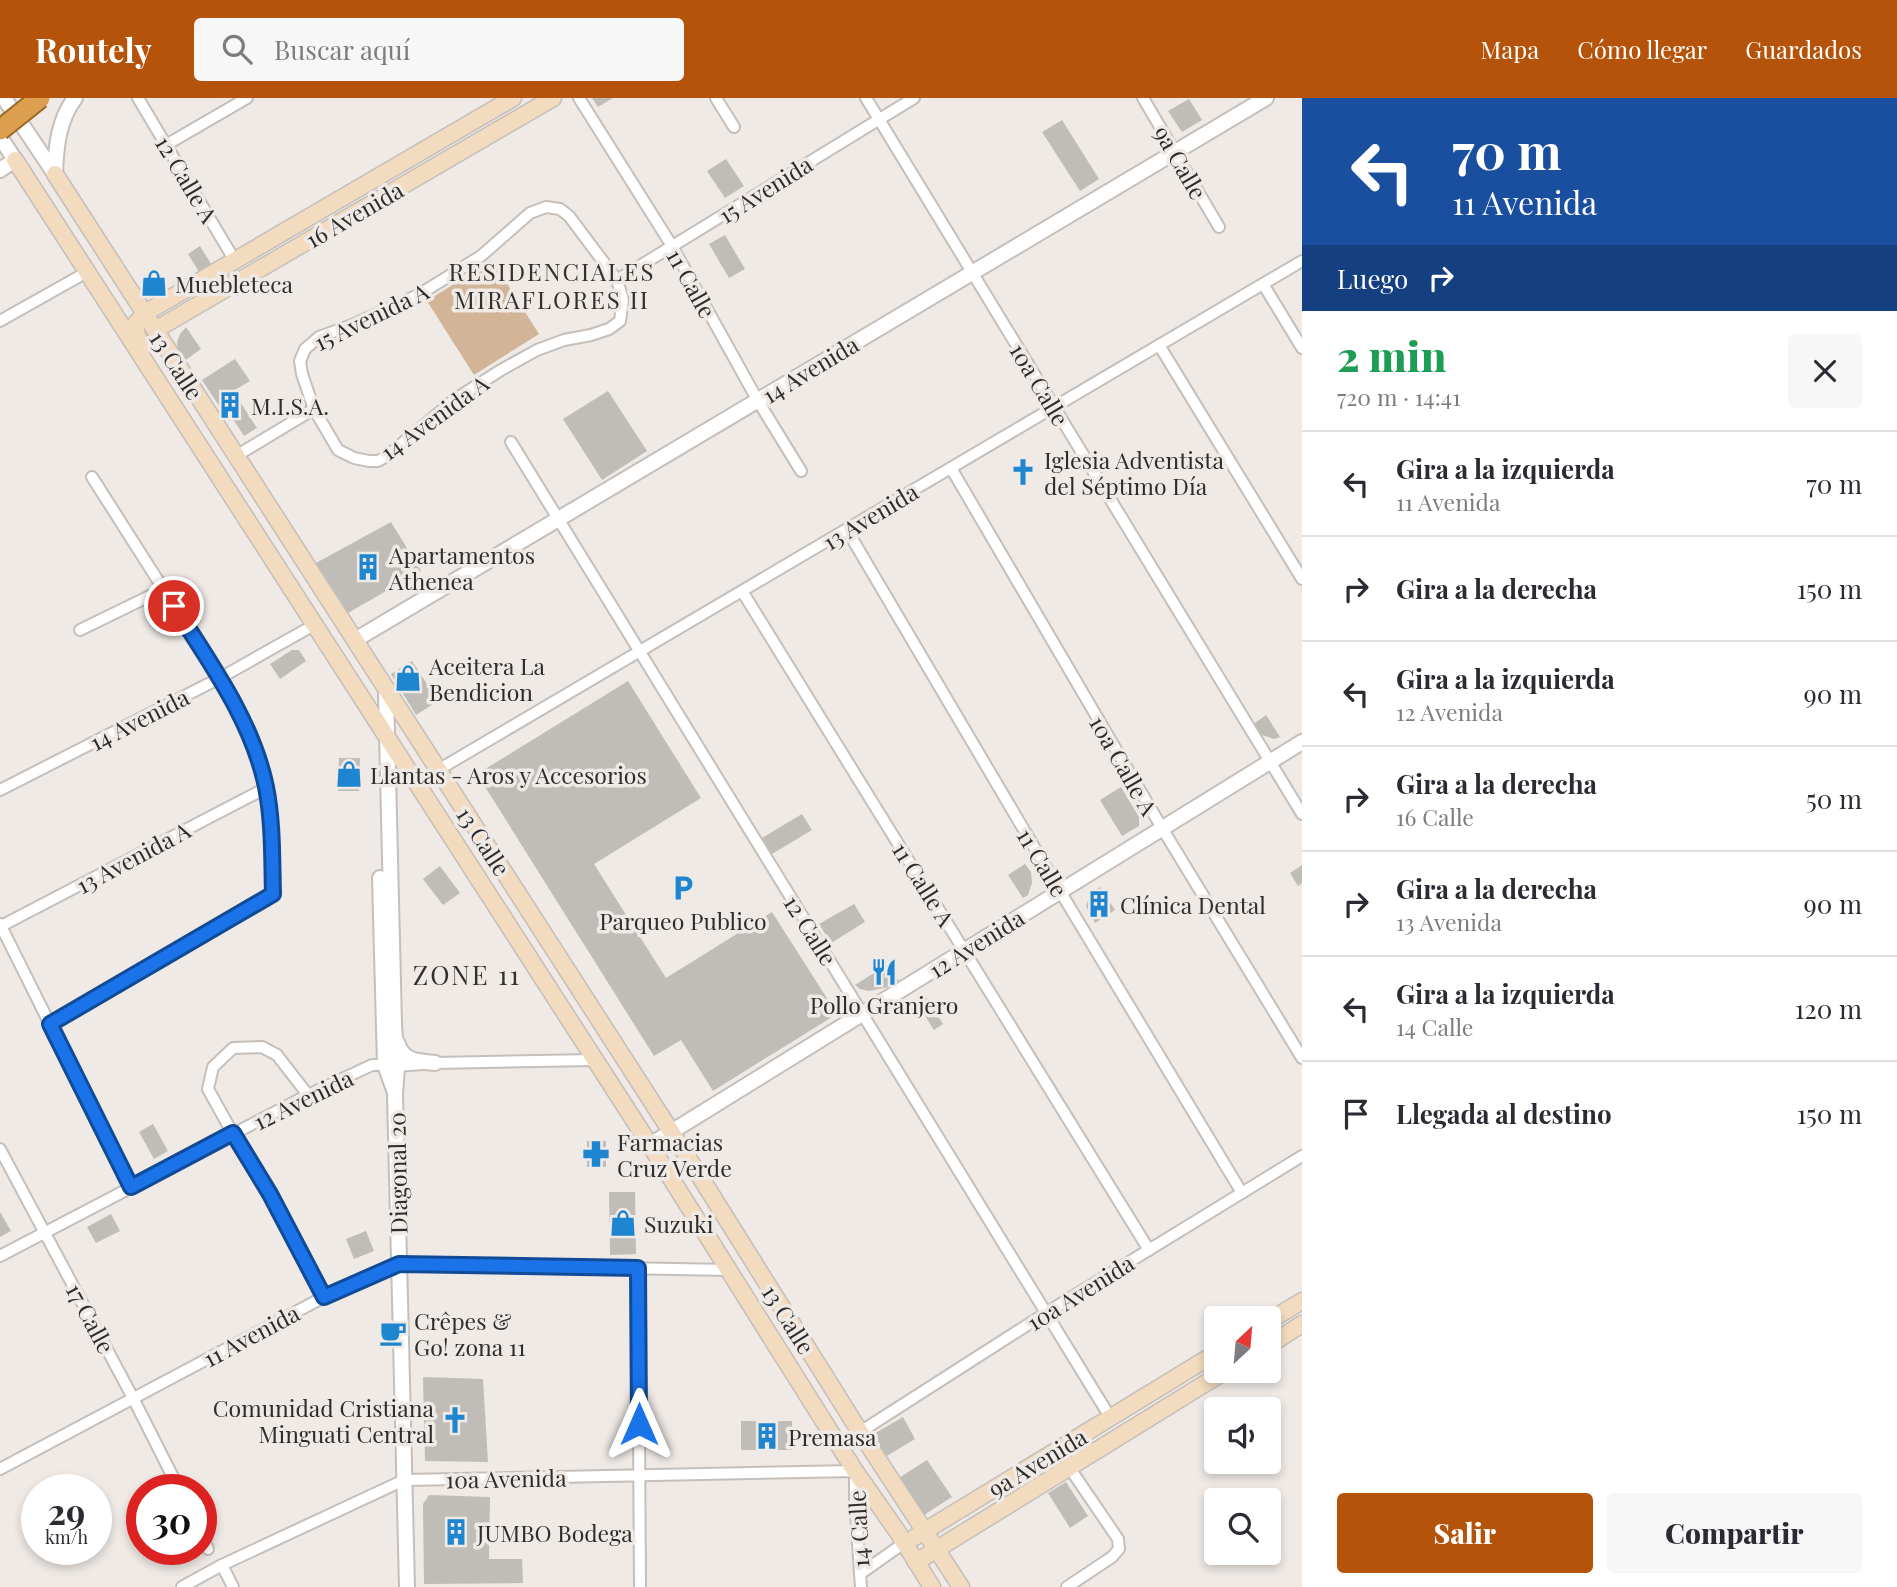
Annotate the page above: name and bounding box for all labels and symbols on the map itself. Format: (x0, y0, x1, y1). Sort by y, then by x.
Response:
street label: 9a Calle (1147, 119, 1215, 205)
street label: 12 Calle A (149, 130, 225, 229)
street label: 15 Avenida (712, 148, 818, 230)
street label: 16 Avenida (300, 173, 409, 254)
street label: 11 Calle (660, 243, 724, 323)
district label: RESIDENCIALES MIRAFLORES II (449, 255, 655, 315)
shop icon: Muebleteca (139, 268, 169, 298)
place label: Muebleteca (175, 268, 293, 299)
street label: 15 Avenida A (308, 275, 434, 357)
street label: 13 Calle (143, 325, 211, 405)
street label: 14 Avenida (756, 328, 864, 410)
street label: 10a Calle (1003, 337, 1077, 431)
street label: 14 Avenida A (374, 367, 495, 467)
building icon: M.I.S.A. (215, 390, 245, 420)
place label: M.I.S.A. (251, 390, 329, 421)
place label: Iglesia Adventista del Séptimo Día (1044, 444, 1224, 501)
church icon: Iglesia Adventista del Séptimo Día (1008, 457, 1038, 487)
street label: 13 Avenida (817, 475, 924, 557)
place label: Apartamentos Athenea (388, 539, 535, 596)
building icon: Apartamentos Athenea (353, 552, 383, 582)
pin (144, 576, 204, 636)
place label: Aceitera La Bendicion (428, 650, 545, 707)
shop icon: Aceitera La Bendicion (393, 663, 423, 693)
street label: 14 Avenida (84, 681, 194, 757)
street label: 10a Calle A (1083, 709, 1165, 821)
shop icon: Llantas - Aros y Accesorios (334, 759, 364, 789)
place label: Llantas - Aros y Accesorios (370, 759, 647, 790)
street label: 13 Calle (450, 801, 518, 881)
street label: 13 Avenida A (71, 814, 196, 900)
street label: 11 Calle (1011, 822, 1075, 902)
street label: 11 Calle A (886, 836, 962, 933)
parking icon: Parqueo Publico (668, 873, 698, 903)
street label: 12 Calle (777, 889, 845, 971)
building icon: Clínica Dental (1084, 889, 1114, 919)
place label: Clínica Dental (1120, 889, 1266, 920)
street label: 12 Avenida (922, 901, 1030, 984)
place label: Parqueo Publico (599, 905, 767, 936)
district label: ZONE 11 (413, 957, 521, 992)
restaurant icon: Pollo Granjero (869, 957, 899, 987)
place label: Pollo Granjero (810, 989, 958, 1020)
street label: 12 Avenida (248, 1061, 358, 1136)
street label: Diagonal 20 (380, 1112, 414, 1234)
place label: Farmacias Cruz Verde (617, 1126, 732, 1183)
pharmacy icon: Farmacias Cruz Verde (581, 1139, 611, 1169)
shop icon: Suzuki (608, 1208, 638, 1238)
place label: Suzuki (644, 1208, 714, 1239)
street label: 10a Avenida (1021, 1247, 1140, 1337)
street label: 17 Calle (60, 1278, 122, 1358)
street label: 13 Calle (756, 1279, 822, 1359)
street label: 11 Avenida (198, 1297, 305, 1373)
place label: Crêpes & Go! zona 11 (414, 1305, 526, 1362)
north arrow (1204, 1306, 1281, 1382)
cafe icon: Crêpes & Go! zona 11 (378, 1318, 408, 1348)
position arrow (602, 1387, 676, 1461)
place label: Comunidad Cristiana Minguati Central (213, 1392, 435, 1449)
church icon: Comunidad Cristiana Minguati Central (440, 1405, 470, 1435)
street label: 9a Avenida (982, 1420, 1093, 1504)
building icon: Premasa (752, 1421, 782, 1451)
place label: Premasa (788, 1421, 877, 1452)
street label: 10a Avenida (445, 1461, 567, 1495)
speed limit sign: 30 (126, 1474, 217, 1565)
street label: 14 Calle (840, 1490, 876, 1568)
building icon: JUMBO Bodega (441, 1517, 471, 1547)
place label: JUMBO Bodega (476, 1517, 633, 1548)

